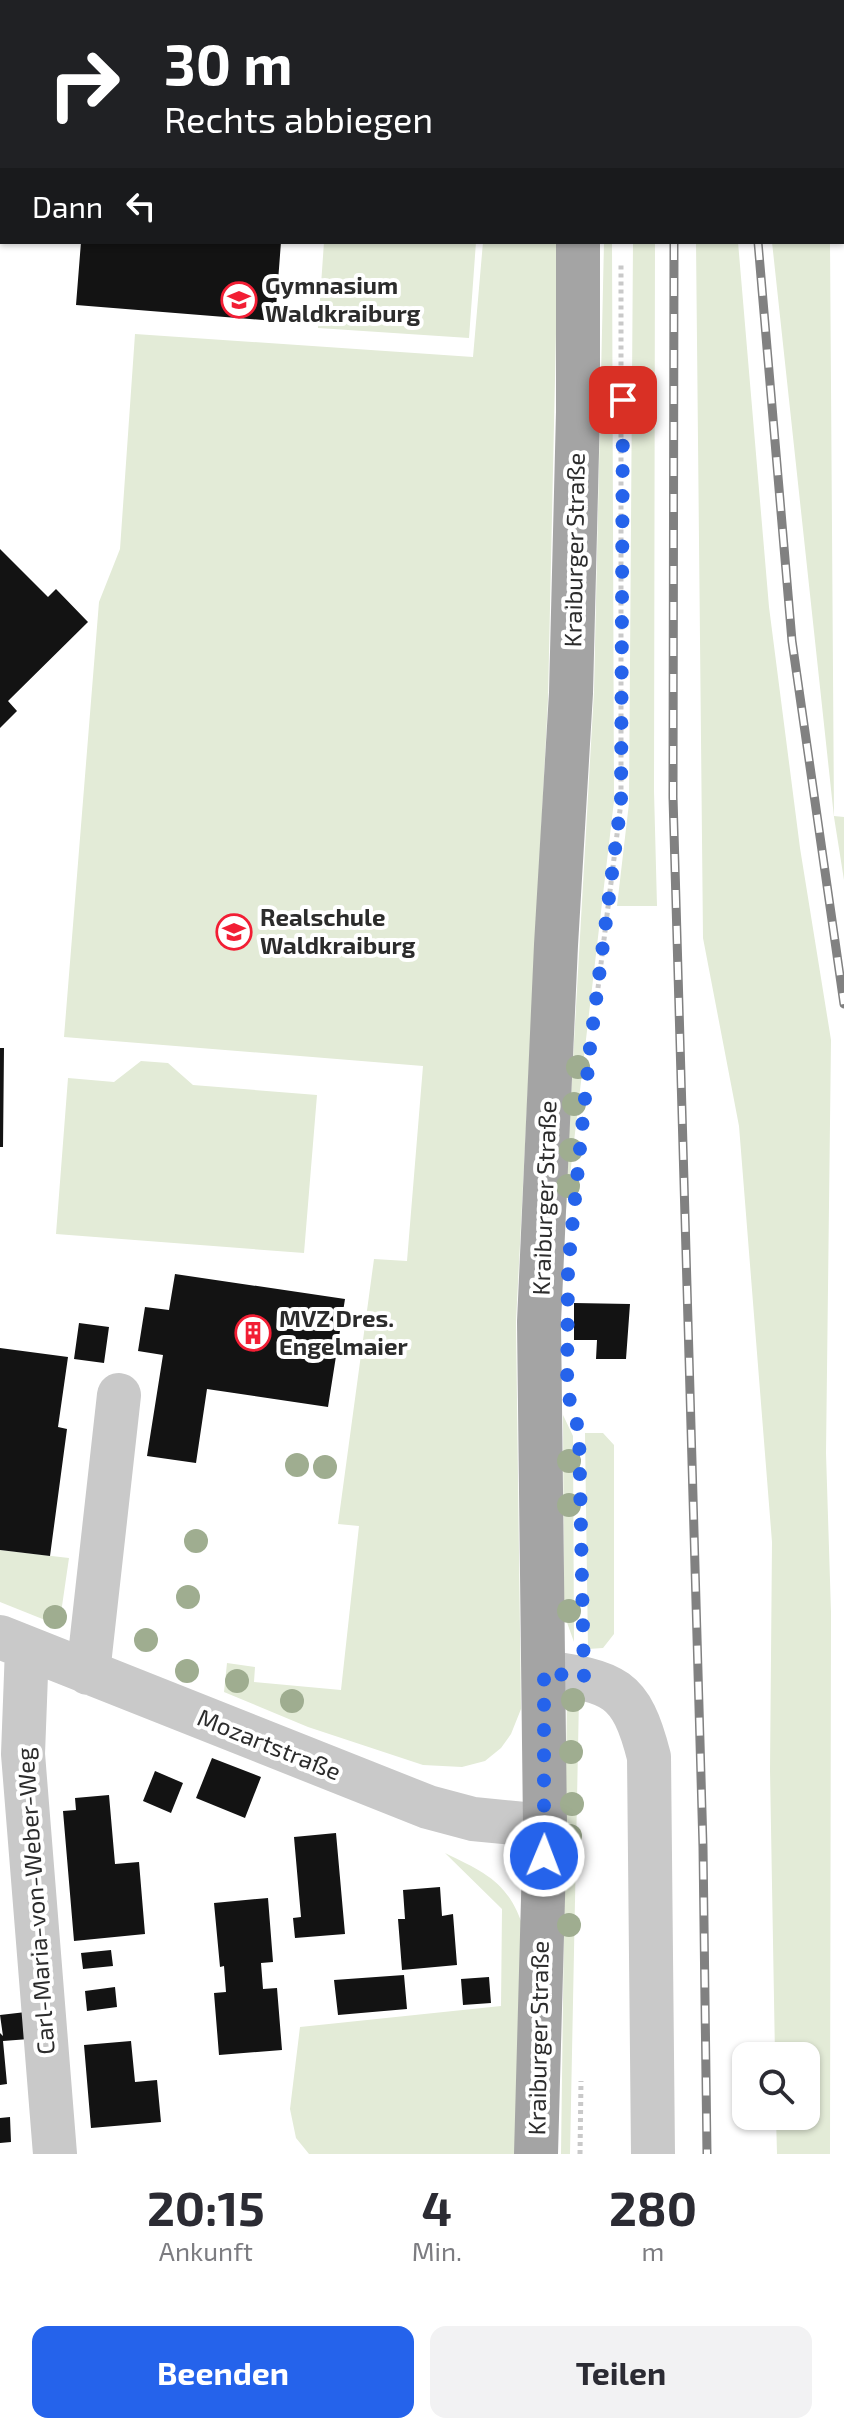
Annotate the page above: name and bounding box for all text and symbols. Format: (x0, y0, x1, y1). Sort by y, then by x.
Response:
text: 30 m (164, 29, 293, 96)
icon: right (32, 32, 136, 136)
text: Rechts abbiegen (164, 97, 433, 140)
icon: left (119, 184, 163, 228)
text: Dann (32, 188, 103, 224)
place label: Gymnasium Waldkraiburg (265, 270, 421, 327)
school or university icon: Gymnasium Waldkraiburg (220, 281, 258, 319)
pin (589, 366, 657, 434)
icon: arrive (601, 378, 645, 422)
street label: Kraiburger Straße (557, 452, 590, 648)
place label: Realschule Waldkraiburg (260, 902, 416, 959)
school or university icon: Realschule Waldkraiburg (215, 913, 253, 951)
street label: Kraiburger Straße (526, 1100, 561, 1296)
place label: MVZ Dres. Engelmaier (279, 1303, 408, 1360)
building icon: MVZ Dres. Engelmaier (234, 1314, 272, 1352)
street label: Mozartstraße (194, 1702, 345, 1786)
street label: Carl-Maria-von-Weber-Weg (9, 1747, 60, 2056)
position arrow (502, 1814, 586, 1898)
street label: Kraiburger Straße (521, 1940, 554, 2136)
map controls (732, 2042, 820, 2130)
button: search (732, 2042, 820, 2130)
text: 20:15 (147, 2178, 265, 2236)
text: 4 (422, 2178, 452, 2236)
text: 280 (609, 2178, 697, 2236)
text: Ankunft (159, 2235, 253, 2266)
text: Min. (412, 2235, 462, 2266)
text: m (642, 2235, 664, 2266)
button: Beenden (32, 2326, 414, 2418)
button: Teilen (430, 2326, 812, 2418)

